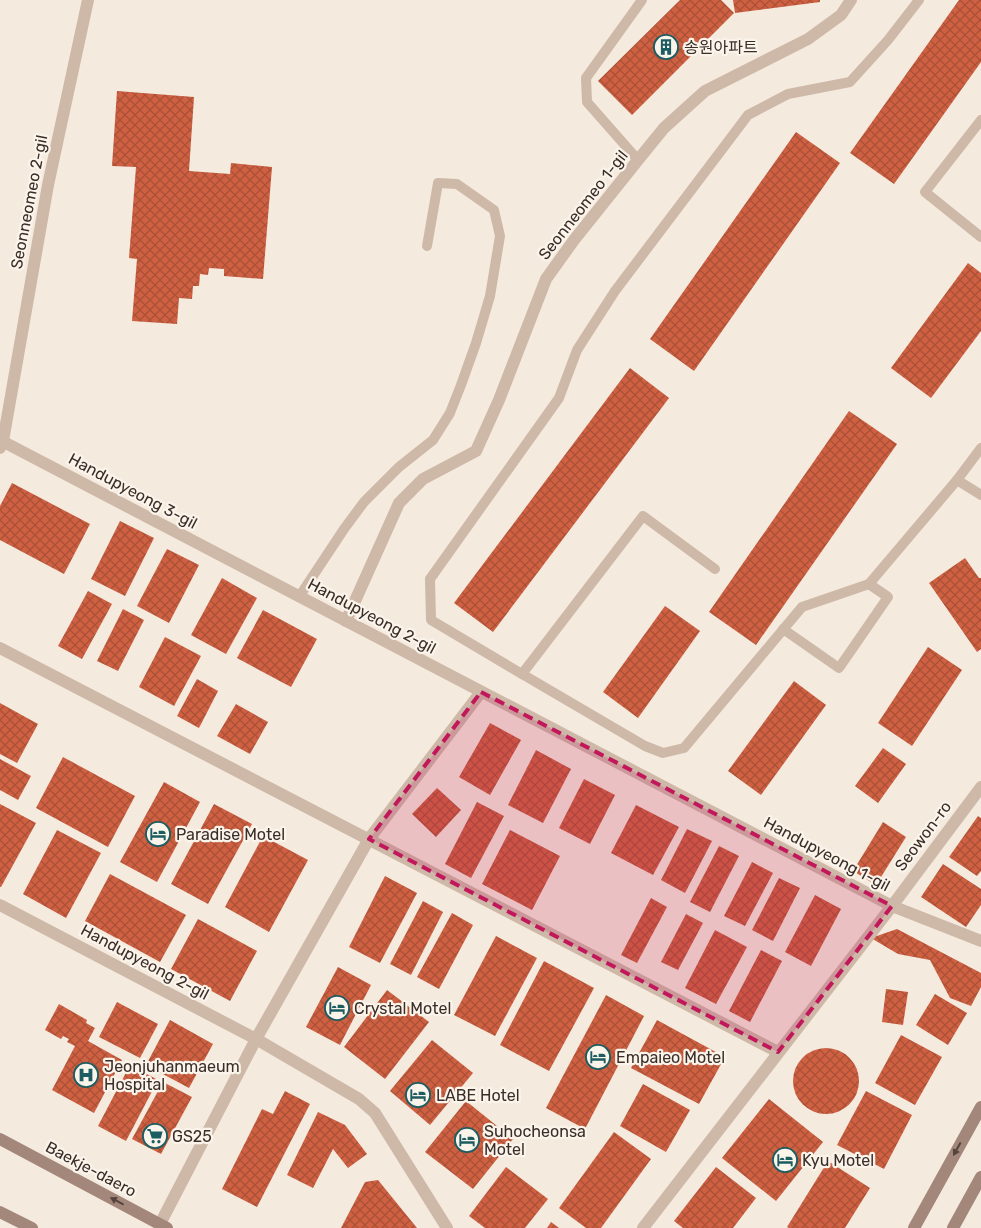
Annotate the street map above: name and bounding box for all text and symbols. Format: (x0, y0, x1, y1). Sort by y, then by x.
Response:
building icon: 송원아파트 (653, 34, 679, 60)
place label: 송원아파트 (684, 38, 758, 57)
street label: Seonneomeo 2-gil (7, 133, 51, 271)
street label: Seonneomeo 1-gil (534, 146, 632, 264)
street label: Handupyeong 3-gil (65, 449, 201, 533)
street label: Handupyeong 2-gil (305, 574, 439, 658)
street label: Seowon-ro (891, 797, 955, 875)
street label: Handupyeong 1-gil (761, 813, 893, 895)
hotel icon: Paradise Motel (145, 821, 171, 847)
place label: Paradise Motel (176, 825, 285, 844)
street label: Handupyeong 2-gil (78, 920, 212, 1004)
hotel icon: Crystal Motel (324, 995, 350, 1021)
place label: Crystal Motel (354, 999, 451, 1018)
hotel icon: Empaieo Motel (585, 1044, 611, 1070)
place label: Empaieo Motel (616, 1048, 725, 1067)
place label: Jeonjuhanmaeum Hospital (104, 1057, 240, 1094)
hospital icon: Jeonjuhanmaeum Hospital (73, 1062, 99, 1088)
hotel icon: LABE Hotel (405, 1082, 431, 1108)
place label: LABE Hotel (436, 1086, 520, 1105)
place label: Suhocheonsa Motel (484, 1122, 586, 1159)
supermarket icon: GS25 (142, 1123, 168, 1149)
place label: GS25 (172, 1127, 212, 1146)
hotel icon: Suhocheonsa Motel (454, 1127, 480, 1153)
street label: Baekje-daero (42, 1137, 140, 1201)
one-way arrow (953, 1143, 962, 1156)
hotel icon: Kyu Motel (772, 1147, 798, 1173)
place label: Kyu Motel (802, 1151, 874, 1170)
one-way arrow (109, 1197, 124, 1205)

